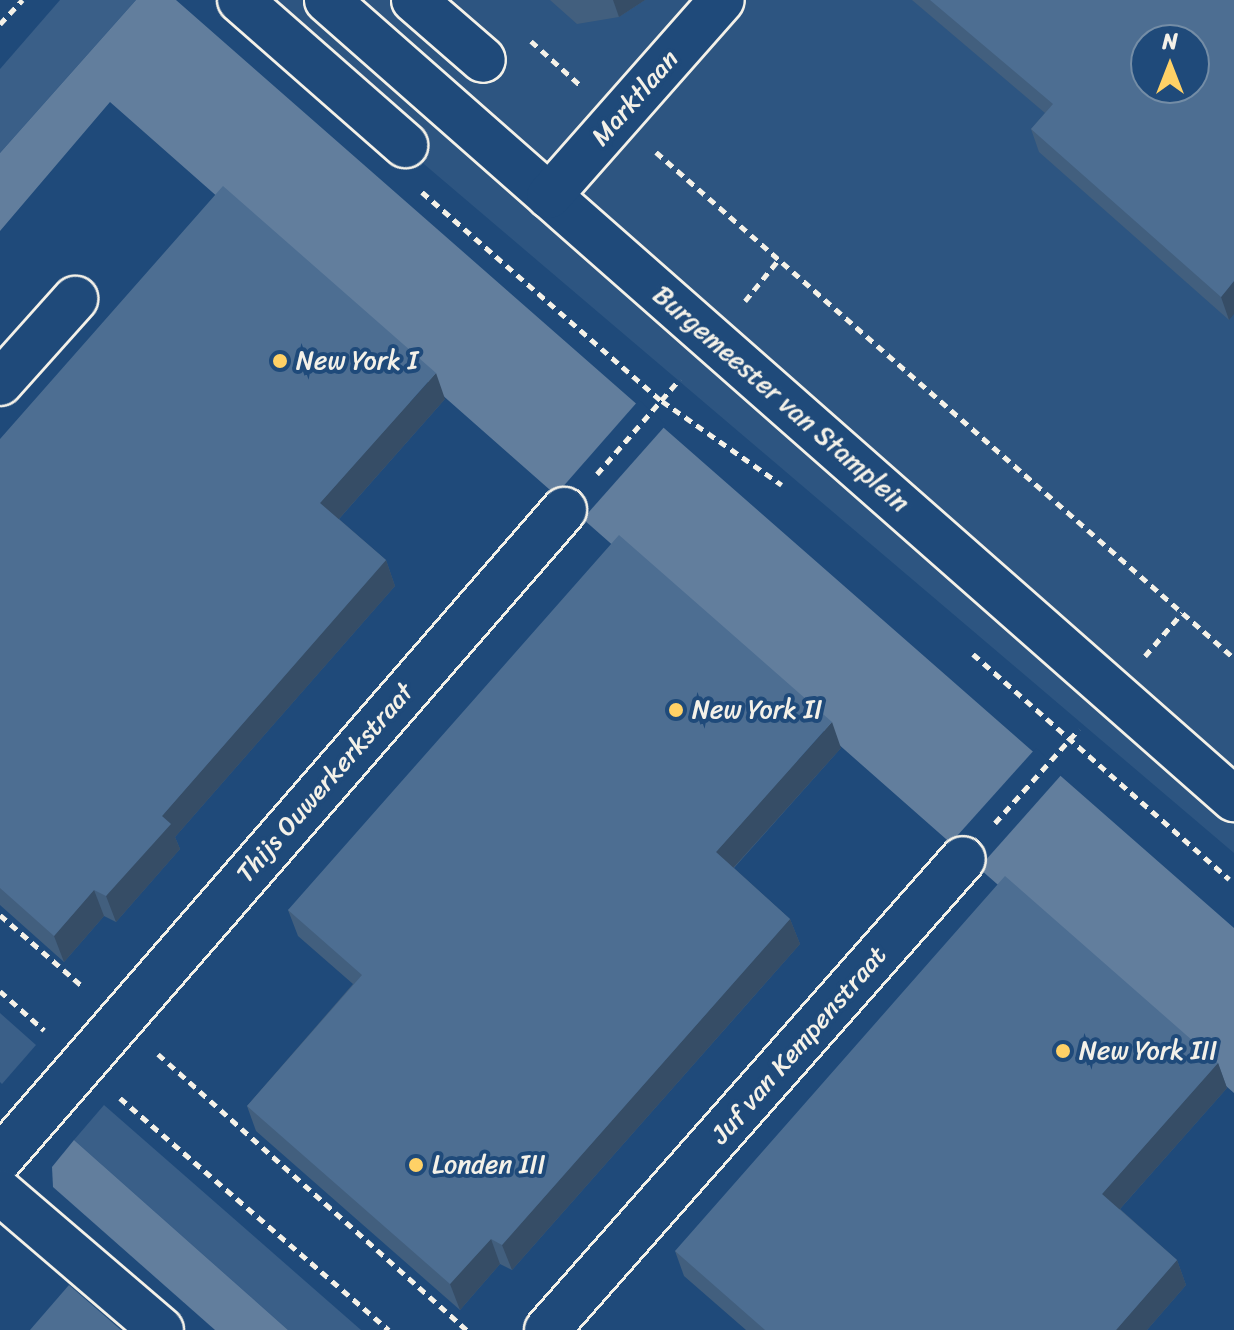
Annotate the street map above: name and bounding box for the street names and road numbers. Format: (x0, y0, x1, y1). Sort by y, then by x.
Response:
street label: Marktlaan (585, 44, 685, 152)
street label: Burgemeester van Stamplein (646, 279, 916, 519)
street label: Thijs Ouwerkerkstraat (230, 677, 420, 889)
street label: Juf van Kempenstraat (705, 940, 893, 1150)

